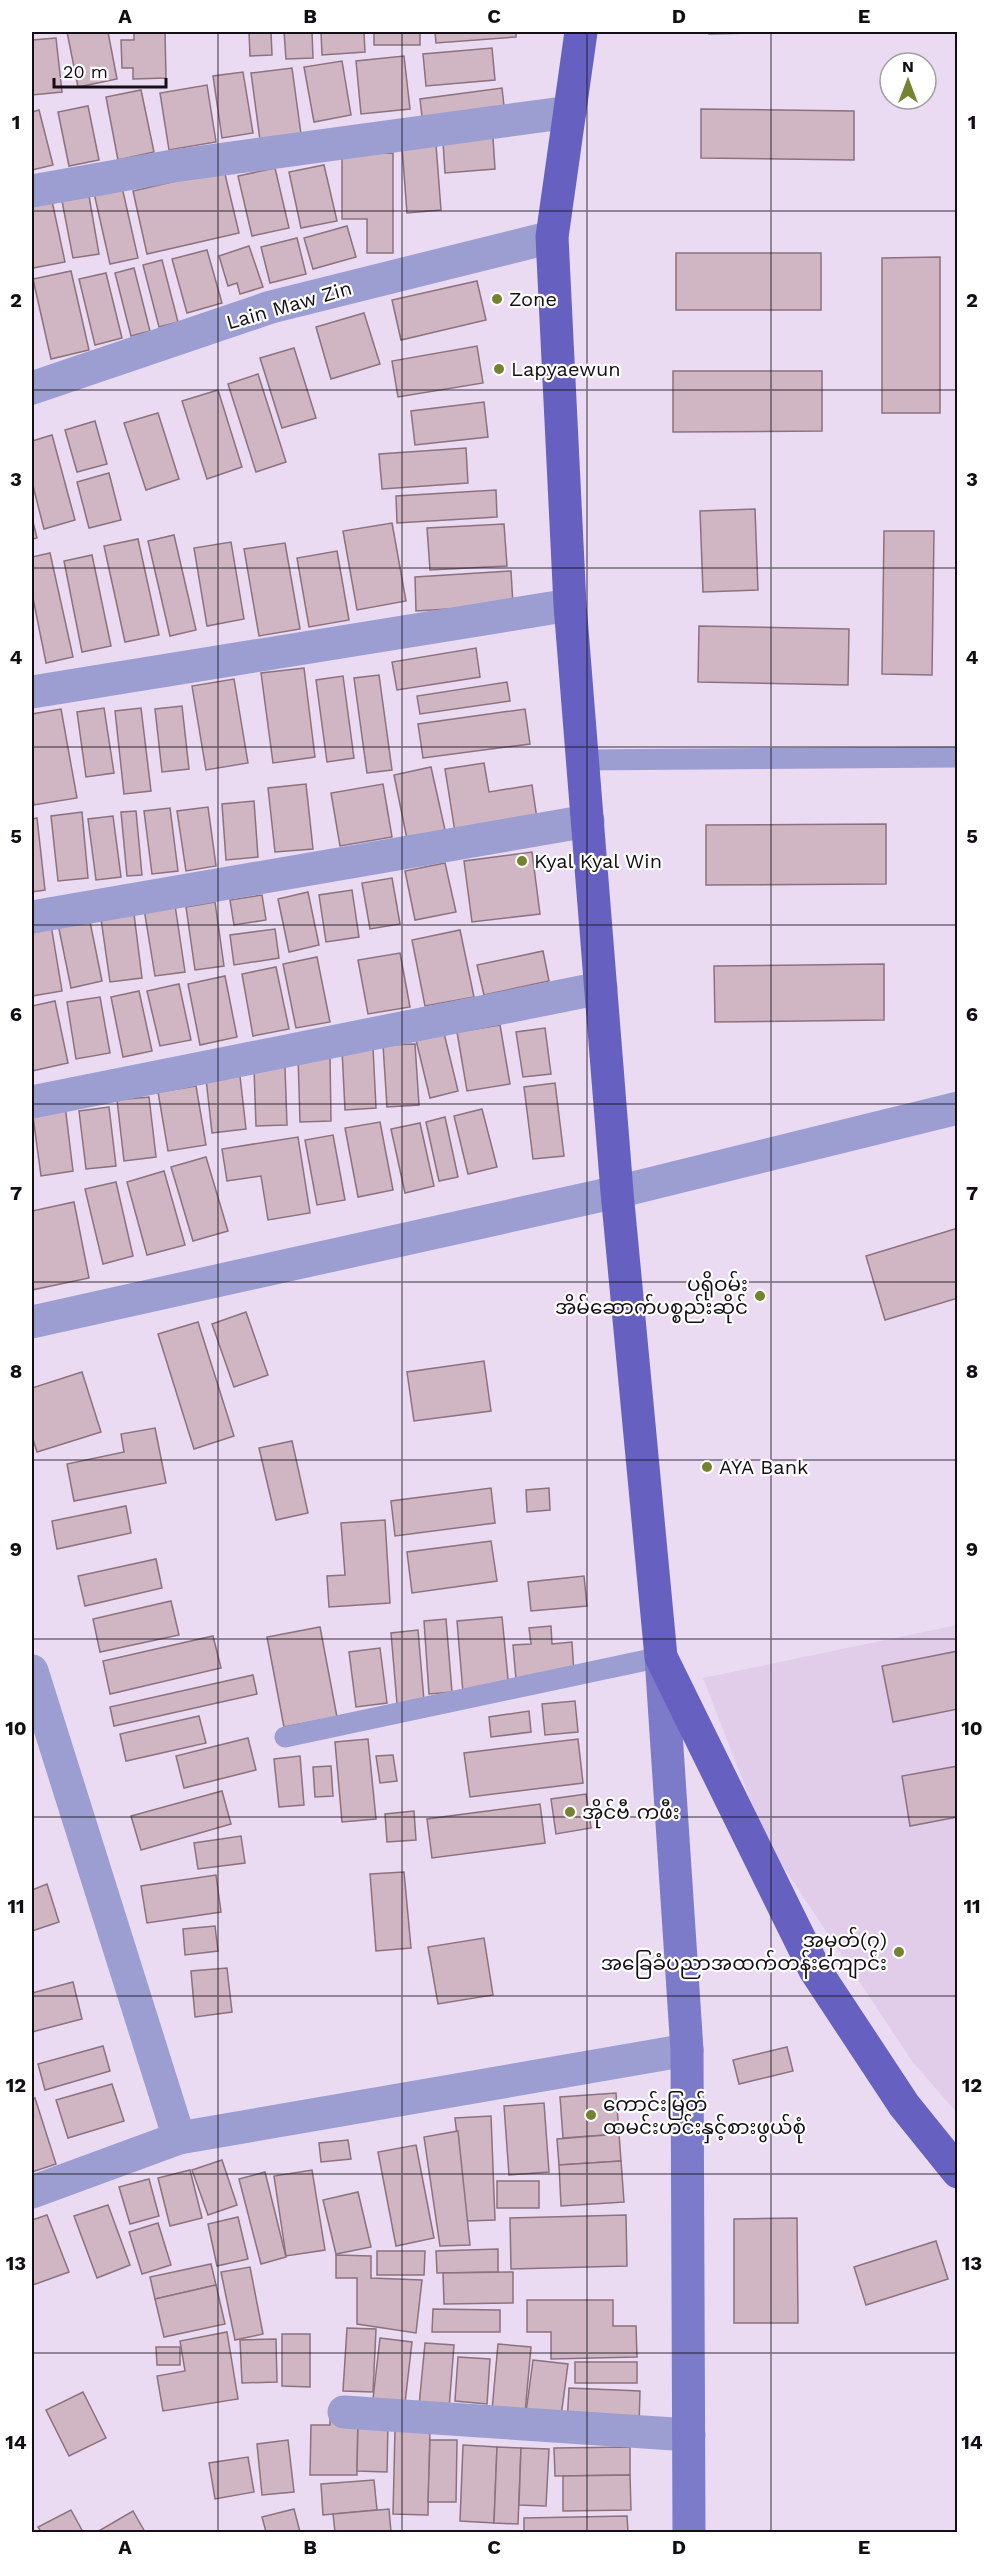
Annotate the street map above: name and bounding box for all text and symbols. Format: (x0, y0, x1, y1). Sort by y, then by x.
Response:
text: A (118, 4, 132, 28)
text: B (303, 4, 317, 28)
text: C (487, 4, 501, 28)
text: D (672, 4, 686, 28)
text: E (858, 4, 870, 28)
scale bar (54, 51, 166, 89)
north arrow (878, 51, 938, 111)
text: N (902, 57, 914, 76)
text: 20 m (63, 61, 108, 82)
text: 1 (12, 110, 20, 134)
text: 1 (968, 110, 976, 134)
street label: Lain Maw Zin (224, 276, 354, 334)
place label: Zone (509, 287, 557, 311)
text: 2 (10, 288, 22, 312)
text: 2 (966, 288, 978, 312)
marker: Zone (490, 292, 504, 306)
place label: Lapyaewun (511, 357, 621, 381)
marker: Lapyaewun (492, 362, 506, 376)
text: 3 (10, 467, 22, 491)
text: 3 (966, 467, 978, 491)
text: 4 (10, 645, 23, 669)
text: 4 (966, 645, 979, 669)
text: 5 (10, 824, 22, 848)
text: 5 (966, 824, 978, 848)
place label: Kyal Kyal Win (534, 849, 662, 873)
marker: Kyal Kyal Win (515, 854, 529, 868)
text: 6 (10, 1002, 22, 1026)
text: 6 (966, 1002, 978, 1026)
text: 7 (10, 1181, 22, 1205)
text: 7 (966, 1181, 978, 1205)
place label: ပရိုဝမ်း အိမ်ဆောက်ပစ္စည်းဆိုင် (555, 1270, 748, 1324)
marker: ပရိုဝမ်း အိမ်ဆောက်ပစ္စည်းဆိုင် (753, 1289, 767, 1303)
text: 8 (10, 1359, 22, 1383)
text: 8 (966, 1359, 978, 1383)
place label: AYA Bank (719, 1455, 808, 1479)
marker: AYA Bank (700, 1460, 714, 1474)
text: 9 (10, 1537, 22, 1561)
text: 9 (966, 1537, 978, 1561)
text: 10 (5, 1716, 27, 1740)
text: 10 (961, 1716, 983, 1740)
place label: အိုင်ဗီ ကဖီး (582, 1798, 680, 1829)
marker: အိုင်ဗီ ကဖီး (563, 1805, 577, 1819)
text: 11 (7, 1894, 25, 1918)
text: 11 (963, 1894, 981, 1918)
place label: အမှတ်(၇) အခြေခံပညာအထက်တန်းကျောင်း (601, 1926, 887, 1979)
marker: အမှတ်(၇) အခြေခံပညာအထက်တန်းကျောင်း (892, 1945, 906, 1959)
text: 12 (6, 2073, 26, 2097)
text: 12 (962, 2073, 982, 2097)
place label: ကောင်းမြတ် ထမင်းဟင်းနှင့်စားဖွယ်စုံ (603, 2090, 806, 2144)
marker: ကောင်းမြတ် ထမင်းဟင်းနှင့်စားဖွယ်စုံ (584, 2108, 598, 2122)
text: 13 (6, 2251, 26, 2275)
text: 13 (962, 2251, 982, 2275)
text: 14 (5, 2430, 27, 2454)
text: 14 (961, 2430, 983, 2454)
text: A (118, 2535, 132, 2559)
text: B (303, 2535, 317, 2559)
text: C (487, 2535, 501, 2559)
text: D (672, 2535, 686, 2559)
text: E (858, 2535, 870, 2559)

